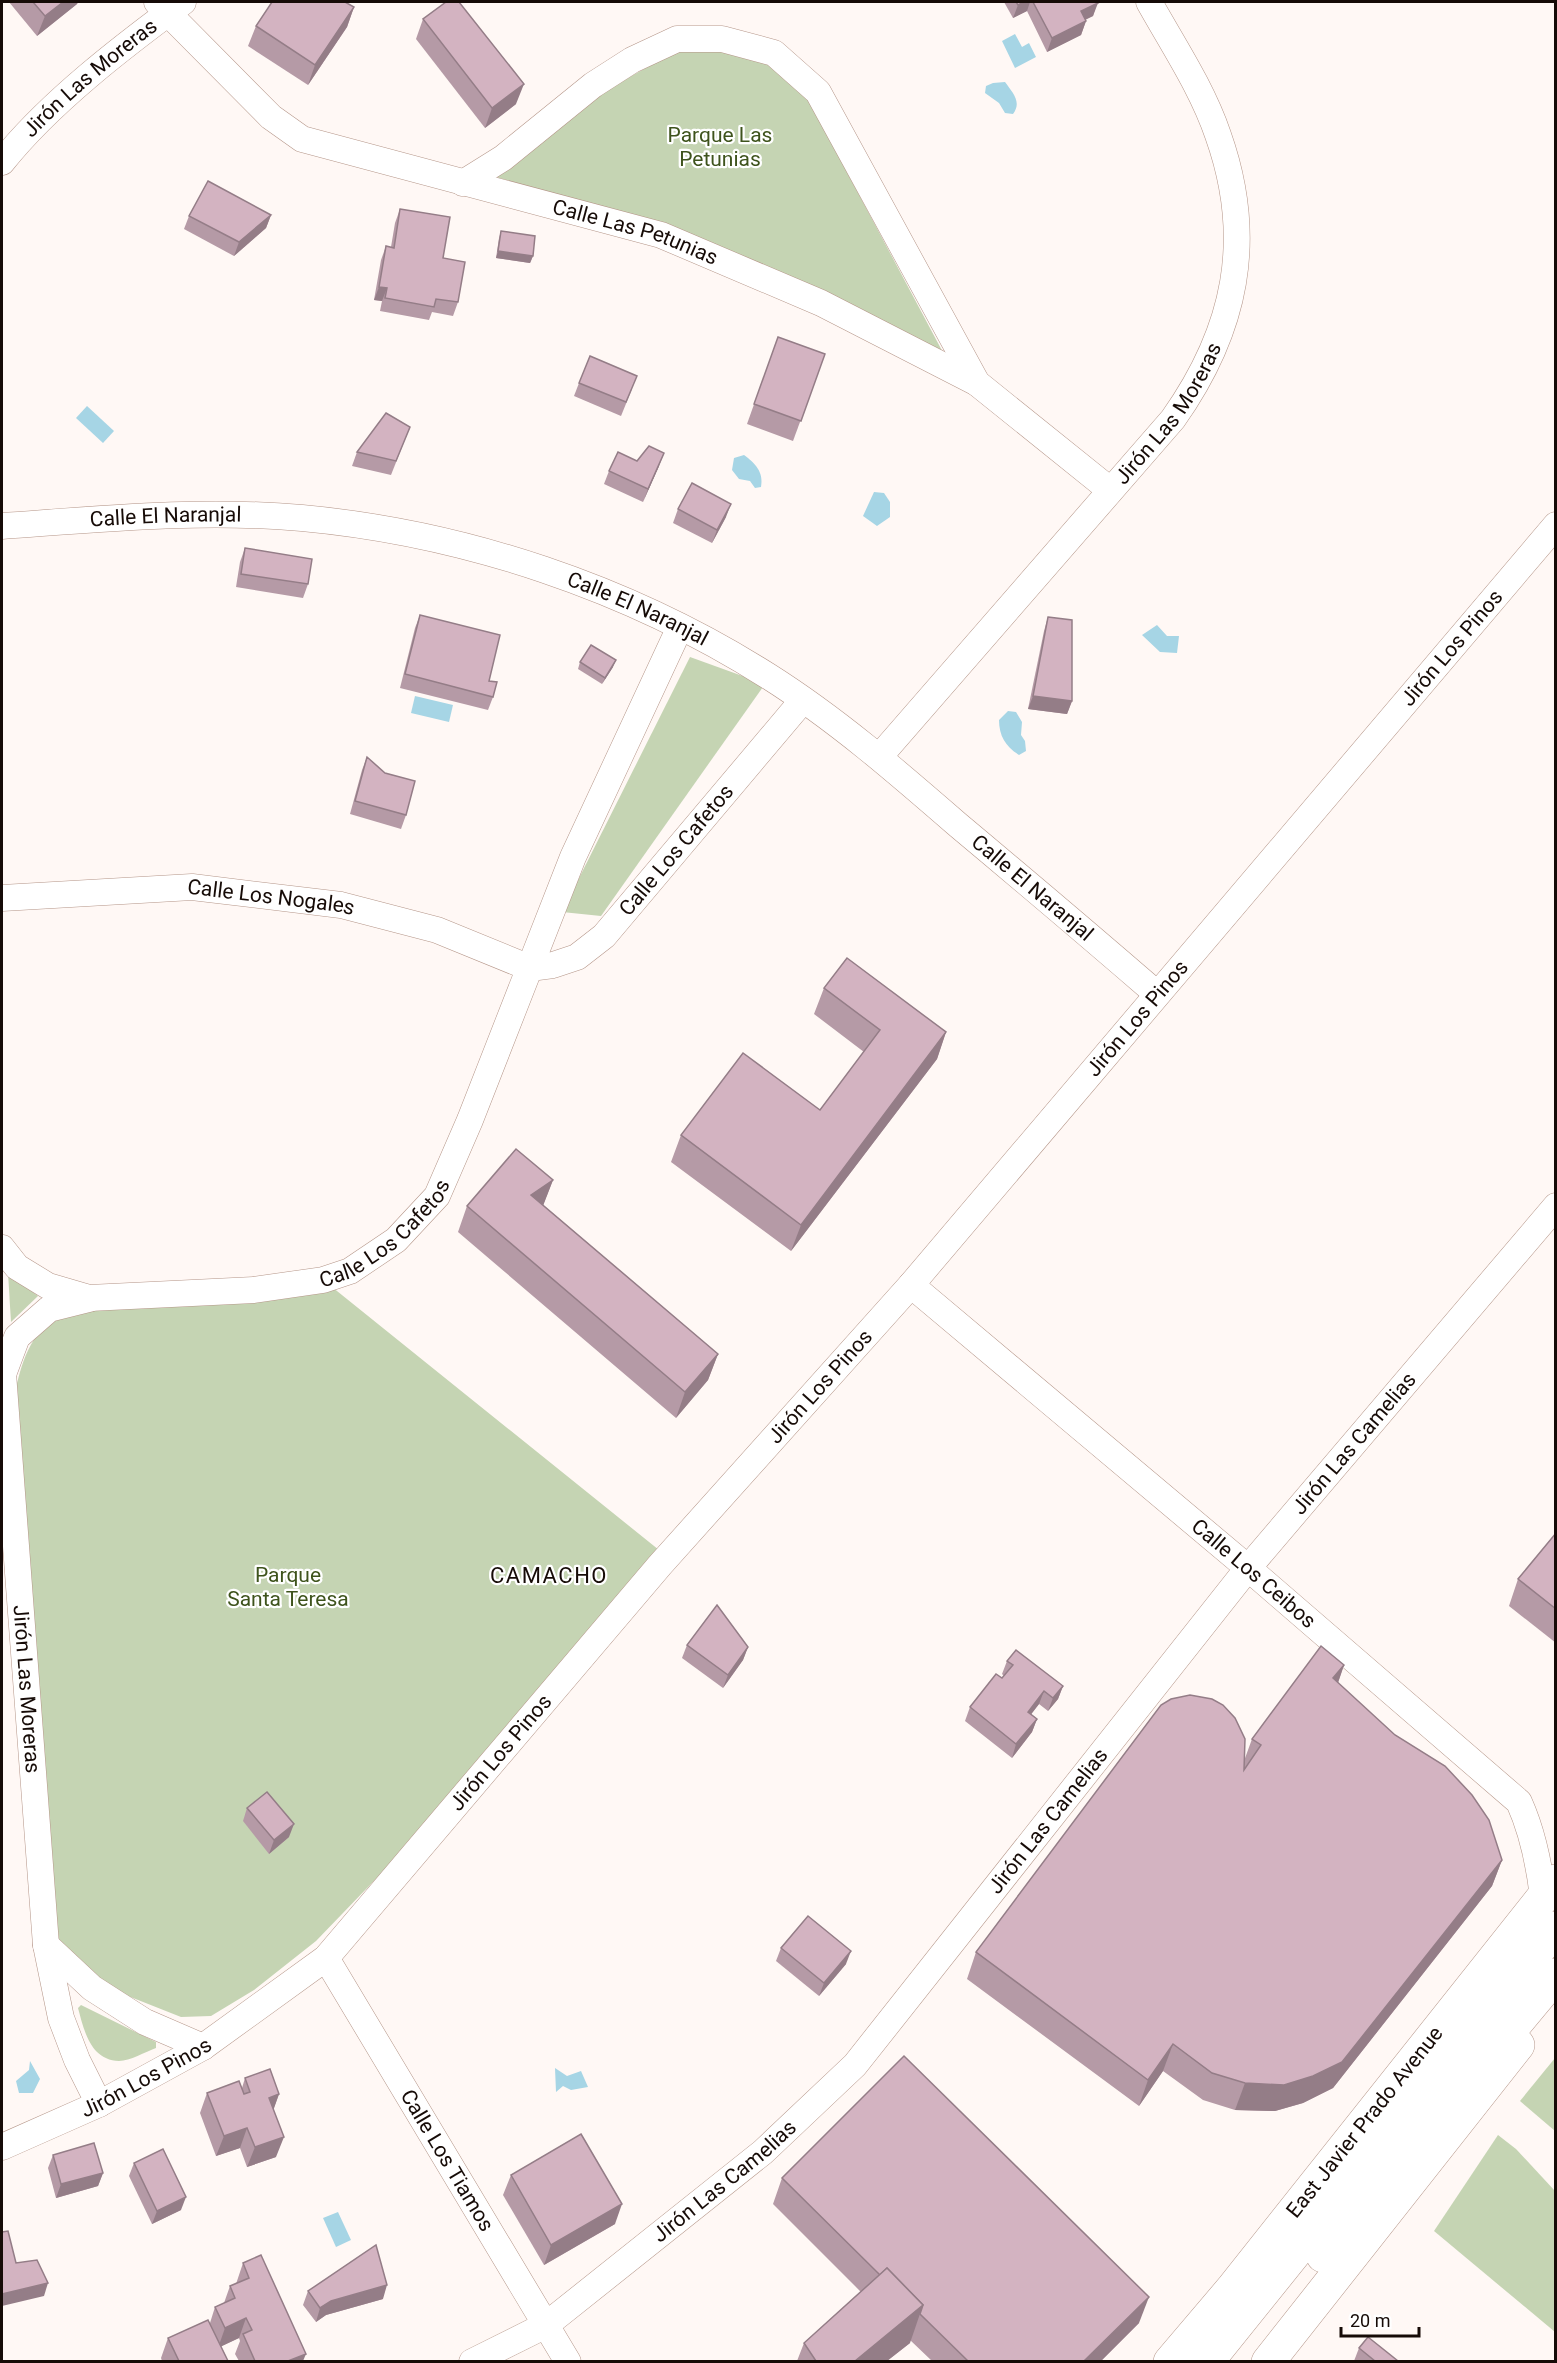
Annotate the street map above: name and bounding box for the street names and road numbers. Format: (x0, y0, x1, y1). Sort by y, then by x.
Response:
street label: Jirón Las Moreras (18, 14, 162, 142)
street label: Calle Las Petunias (550, 195, 721, 270)
street label: Jirón Las Moreras (1110, 339, 1226, 489)
street label: Calle El Naranjal (89, 502, 242, 532)
street label: Calle El Naranjal (564, 567, 712, 651)
street label: Jirón Los Pinos (1396, 585, 1508, 711)
street label: Calle Los Cafetos (614, 780, 738, 921)
street label: Calle El Naranjal (967, 830, 1098, 946)
street label: Calle Los Nogales (186, 875, 357, 920)
street label: Jirón Los Pinos (1081, 955, 1193, 1081)
street label: Calle Los Cafetos (316, 1176, 455, 1292)
street label: Jirón Los Pinos (763, 1325, 877, 1448)
street label: Jirón Las Camelias (1287, 1368, 1421, 1519)
street label: Calle Los Ceibos (1187, 1514, 1321, 1633)
street label: Jirón Las Moreras (8, 1604, 45, 1774)
street label: Jirón Los Pinos (445, 1690, 556, 1816)
street label: Jirón Las Camelias (983, 1744, 1113, 1898)
street label: East Javier Prado Avenue (1281, 2022, 1448, 2222)
street label: Jirón Los Pinos (77, 2033, 216, 2122)
street label: Calle Los Tiamos (396, 2085, 499, 2236)
street label: Jirón Las Camelias (648, 2115, 801, 2247)

